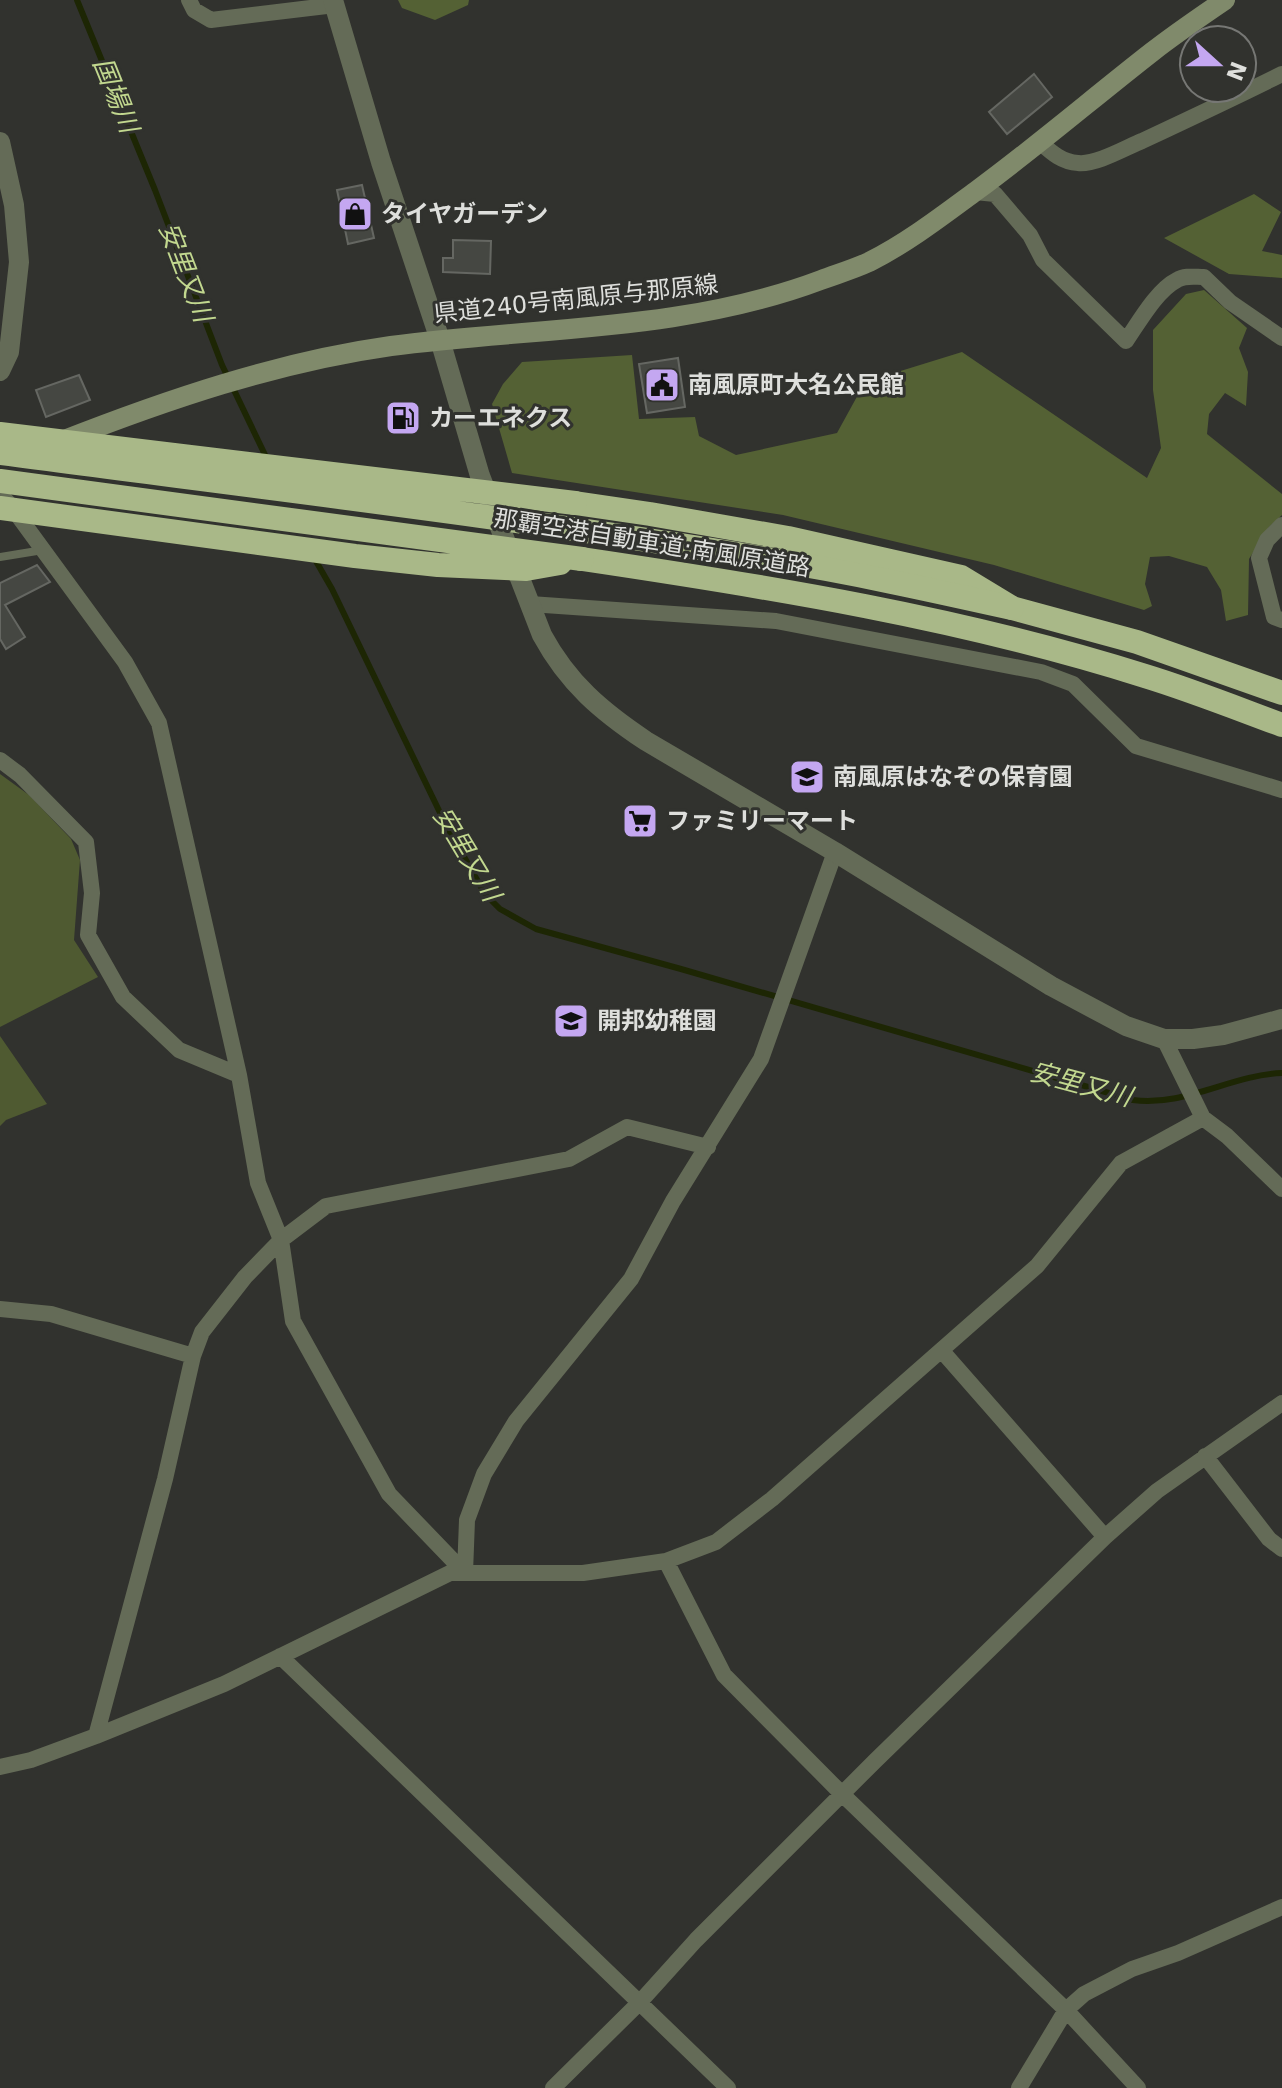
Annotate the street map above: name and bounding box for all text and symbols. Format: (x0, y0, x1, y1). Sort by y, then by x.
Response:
north arrow (1178, 24, 1258, 104)
water label: 国場川 (87, 53, 146, 140)
text: N (1221, 58, 1251, 84)
shop icon: タイヤガーデン (336, 195, 374, 233)
place label: タイヤガーデン (381, 200, 548, 228)
water label: 安里又川 (153, 218, 220, 329)
street label: 県道240号南風原与那原線 (432, 270, 720, 328)
public building icon: 南風原町大名公民館 (643, 366, 681, 404)
place label: 南風原町大名公民館 (688, 371, 904, 399)
fuel station icon: カーエネクス (384, 399, 422, 437)
place label: カーエネクス (429, 404, 572, 432)
street label: 那覇空港自動車道;南風原道路 (492, 504, 812, 582)
school or university icon: 南風原はなぞの保育園 (788, 758, 826, 796)
place label: 南風原はなぞの保育園 (833, 763, 1073, 791)
water label: 安里又川 (427, 802, 508, 909)
supermarket icon: ファミリーマート (621, 802, 659, 840)
place label: ファミリーマート (666, 807, 858, 835)
school or university icon: 開邦幼稚園 (552, 1002, 590, 1040)
place label: 開邦幼稚園 (597, 1007, 717, 1035)
water label: 安里又川 (1027, 1056, 1138, 1113)

